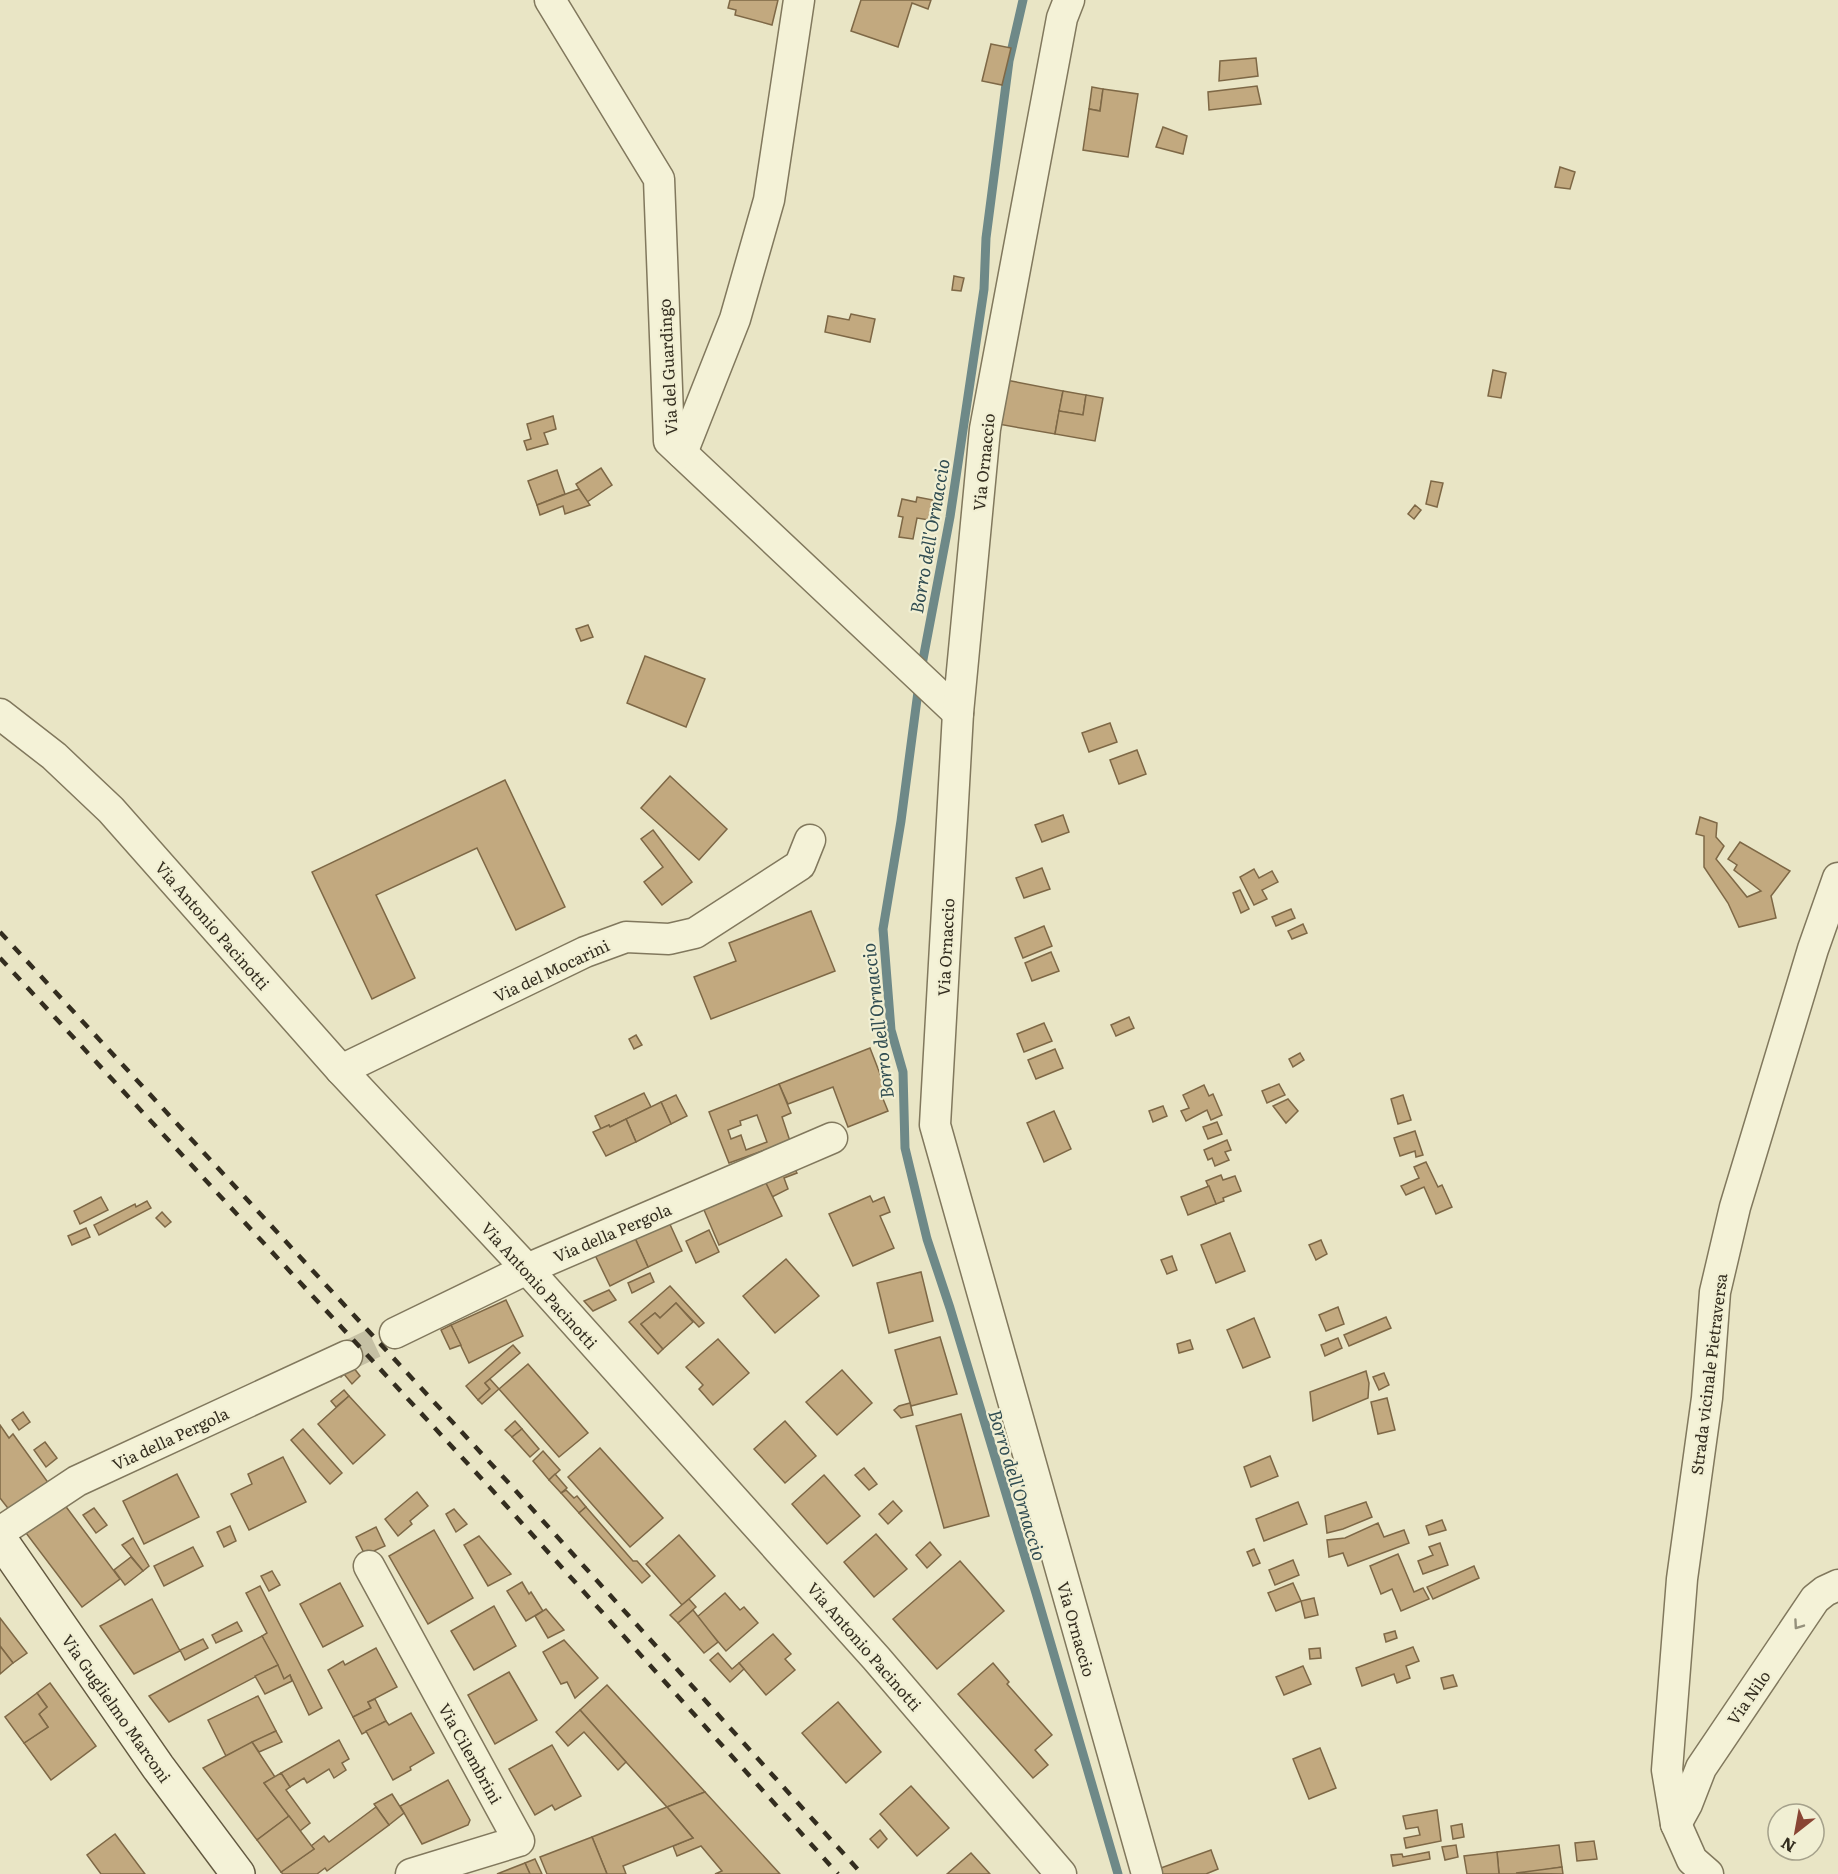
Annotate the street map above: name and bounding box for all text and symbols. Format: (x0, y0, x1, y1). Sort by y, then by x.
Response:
street label: Via del Guardingo (651, 298, 683, 436)
street label: Via Ornaccio (966, 412, 1000, 512)
water label: Borro dell'Ornaccio (902, 457, 956, 615)
street label: Via Antonio Pacinotti (150, 855, 276, 995)
street label: Via Ornaccio (930, 897, 960, 997)
street label: Via del Mocarini (489, 933, 613, 1007)
water label: Borro dell'Ornaccio (854, 942, 900, 1100)
street label: Via della Pergola (549, 1196, 675, 1268)
street label: Via Antonio Pacinotti (476, 1216, 604, 1354)
street label: Strada vicinale Pietraversa (1684, 1272, 1732, 1476)
street label: Via della Pergola (108, 1400, 233, 1476)
water label: Borro dell'Ornaccio (982, 1406, 1054, 1564)
street label: Via Antonio Pacinotti (802, 1576, 928, 1716)
street label: Via Ornaccio (1052, 1579, 1102, 1679)
one-way arrow (1794, 1618, 1805, 1629)
street label: Via Guglielmo Marconi (57, 1629, 177, 1787)
street label: Via Nilo (1721, 1665, 1775, 1729)
street label: Via Cilembrini (433, 1698, 509, 1808)
north arrow (1766, 1802, 1826, 1862)
text: N (1776, 1832, 1800, 1859)

